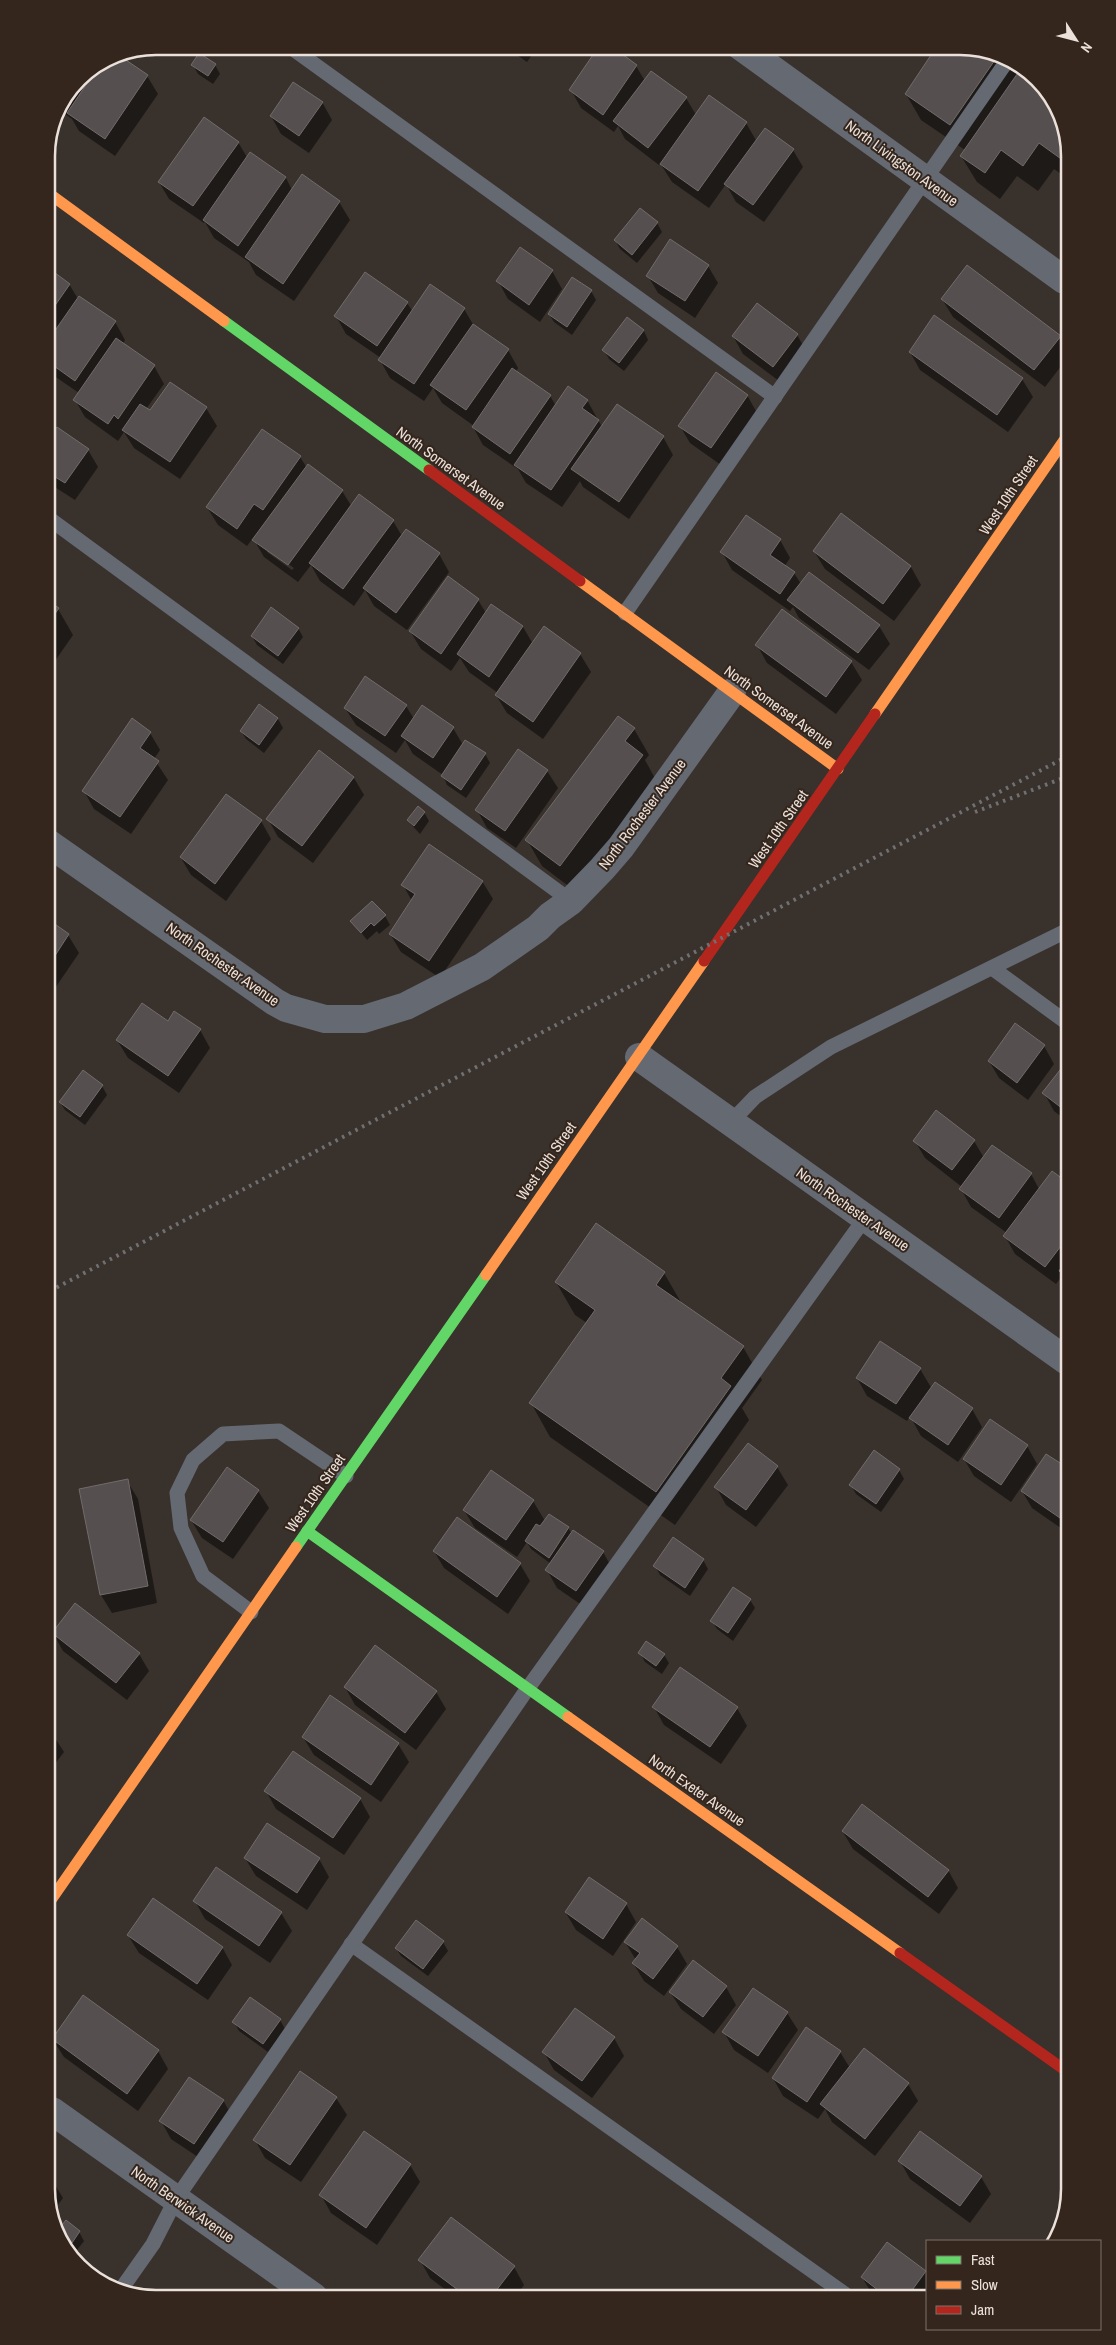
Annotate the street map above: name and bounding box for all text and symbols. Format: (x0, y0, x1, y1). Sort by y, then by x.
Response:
north arrow (1051, 15, 1101, 65)
text: N (1077, 39, 1096, 56)
street label: North Livingston Avenue (841, 115, 963, 211)
street label: North Somerset Avenue (392, 421, 510, 515)
street label: West 10th Street (974, 451, 1043, 539)
street label: North Somerset Avenue (720, 660, 838, 754)
street label: North Rochester Avenue (593, 754, 691, 874)
street label: West 10th Street (743, 785, 813, 872)
street label: North Rochester Avenue (162, 917, 284, 1011)
street label: West 10th Street (511, 1117, 581, 1204)
street label: North Rochester Avenue (792, 1162, 914, 1256)
street label: West 10th Street (280, 1449, 350, 1536)
street label: North Exeter Avenue (645, 1749, 750, 1831)
street label: North Berwick Avenue (127, 2161, 239, 2248)
legend (926, 2240, 1101, 2330)
text: Fast (971, 2249, 995, 2270)
text: Slow (971, 2274, 998, 2295)
text: Jam (971, 2299, 994, 2320)

